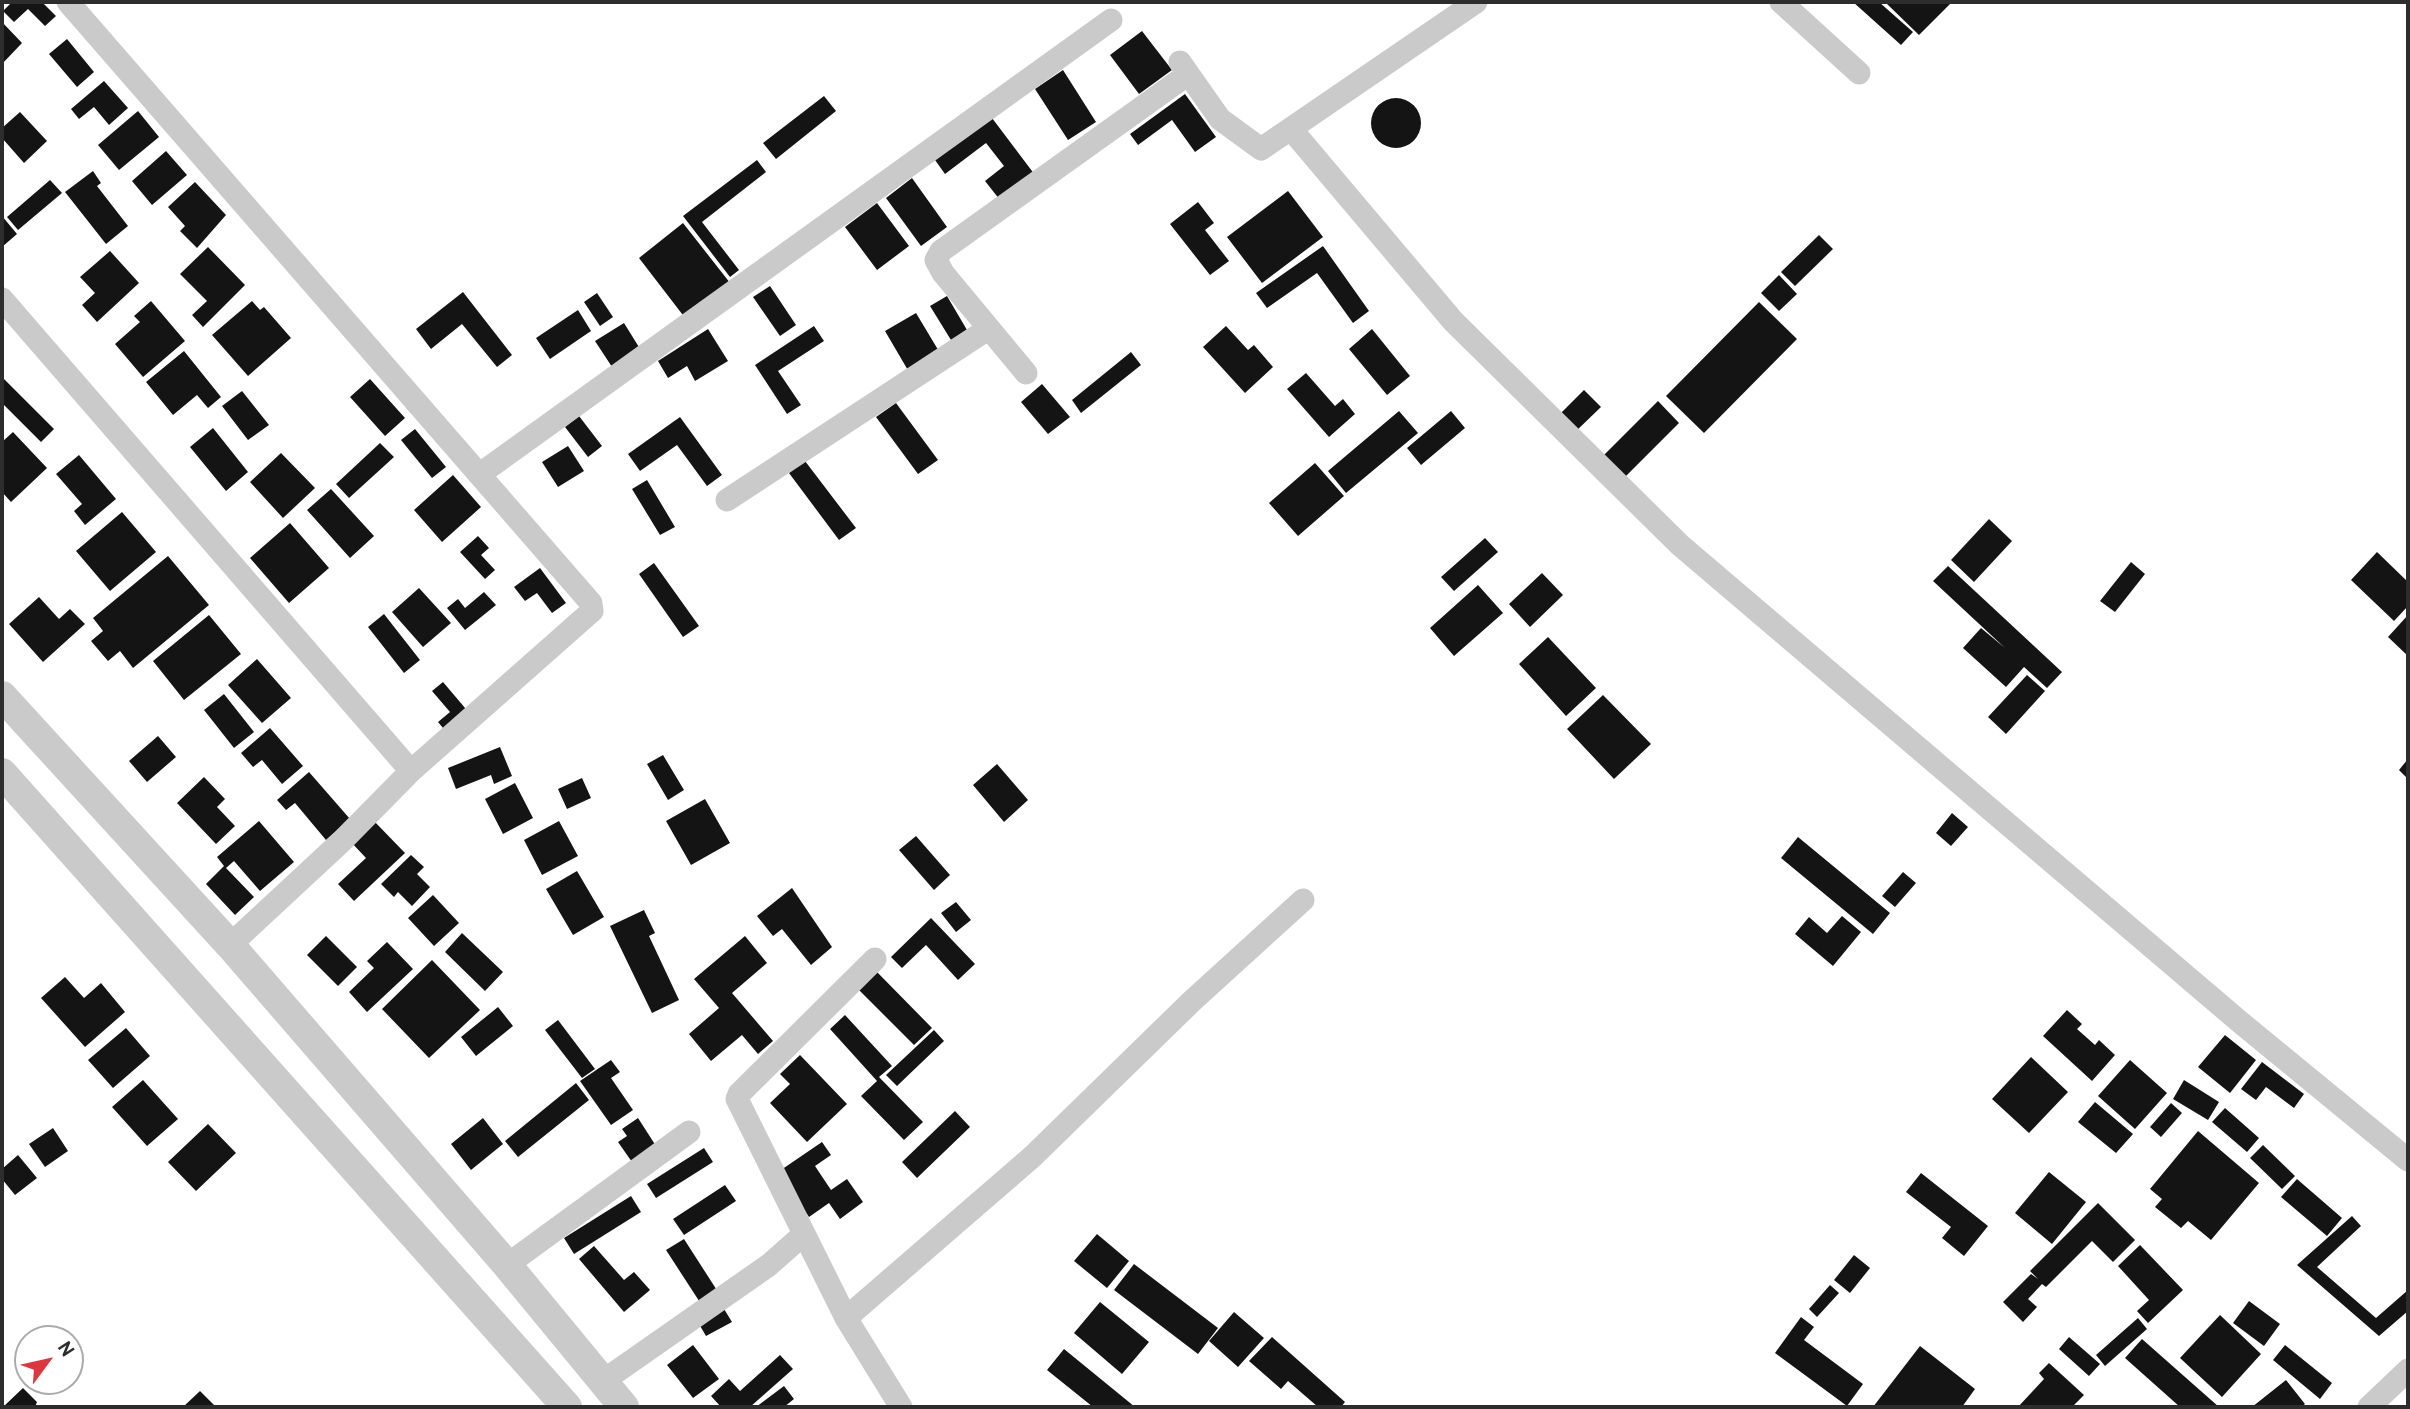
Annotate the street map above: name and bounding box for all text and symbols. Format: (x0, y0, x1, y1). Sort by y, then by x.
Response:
north arrow (14, 1325, 84, 1395)
text: N (51, 1337, 79, 1362)

